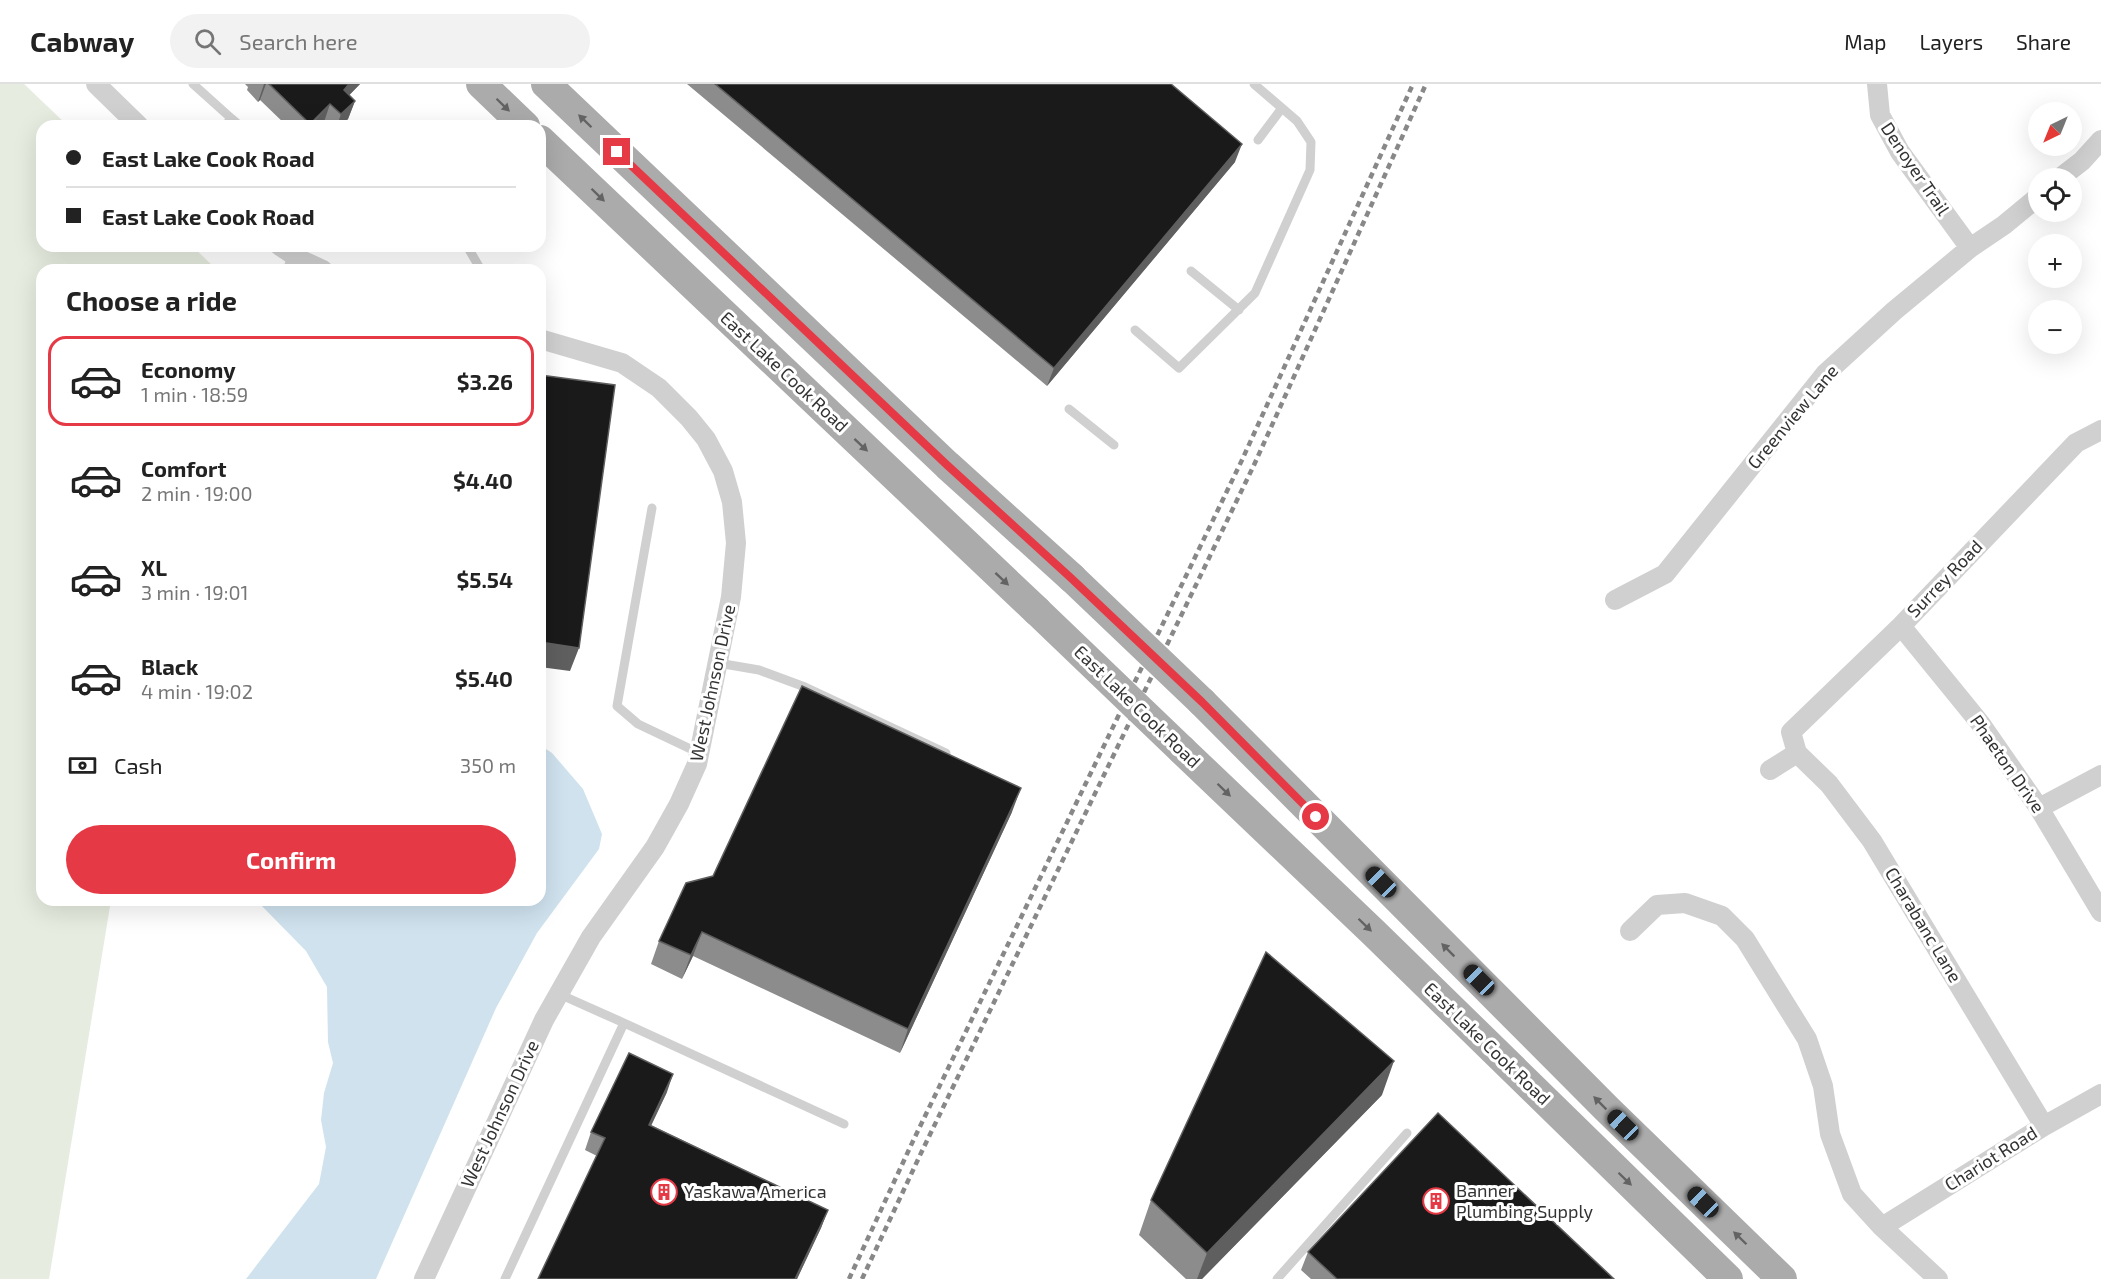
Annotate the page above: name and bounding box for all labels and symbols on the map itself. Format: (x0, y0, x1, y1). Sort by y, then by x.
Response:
one-way arrow (496, 98, 511, 112)
north arrow (2028, 102, 2082, 156)
one-way arrow (577, 114, 592, 128)
street label: Denoyer Trail (1877, 118, 1955, 220)
route end (603, 138, 630, 165)
one-way arrow (590, 188, 605, 202)
street label: East Lake Cook Road (716, 306, 853, 436)
street label: Greenview Lane (1742, 360, 1842, 473)
one-way arrow (853, 438, 868, 452)
street label: Surrey Road (1902, 535, 1986, 621)
one-way arrow (995, 572, 1010, 586)
street label: West Johnson Drive (685, 602, 739, 763)
street label: East Lake Cook Road (1070, 640, 1205, 772)
street label: Phaeton Drive (1966, 710, 2050, 817)
one-way arrow (1217, 783, 1231, 797)
route start (1302, 803, 1329, 830)
car (1362, 863, 1400, 901)
street label: Charabanc Lane (1881, 863, 1967, 986)
one-way arrow (1358, 917, 1372, 931)
one-way arrow (1441, 943, 1455, 957)
car (1460, 961, 1498, 999)
street label: East Lake Cook Road (1420, 977, 1555, 1109)
street label: West Johnson Drive (455, 1036, 543, 1191)
one-way arrow (1594, 1096, 1608, 1110)
car (1604, 1106, 1642, 1144)
street label: Chariot Road (1940, 1121, 2041, 1195)
one-way arrow (1617, 1172, 1632, 1186)
building icon: Yaskawa America (649, 1177, 679, 1207)
place label: Banner Plumbing Supply (1456, 1179, 1593, 1222)
place label: Yaskawa America (684, 1180, 827, 1202)
car (1684, 1183, 1722, 1221)
building icon: Banner Plumbing Supply (1421, 1186, 1451, 1216)
one-way arrow (1734, 1232, 1748, 1246)

